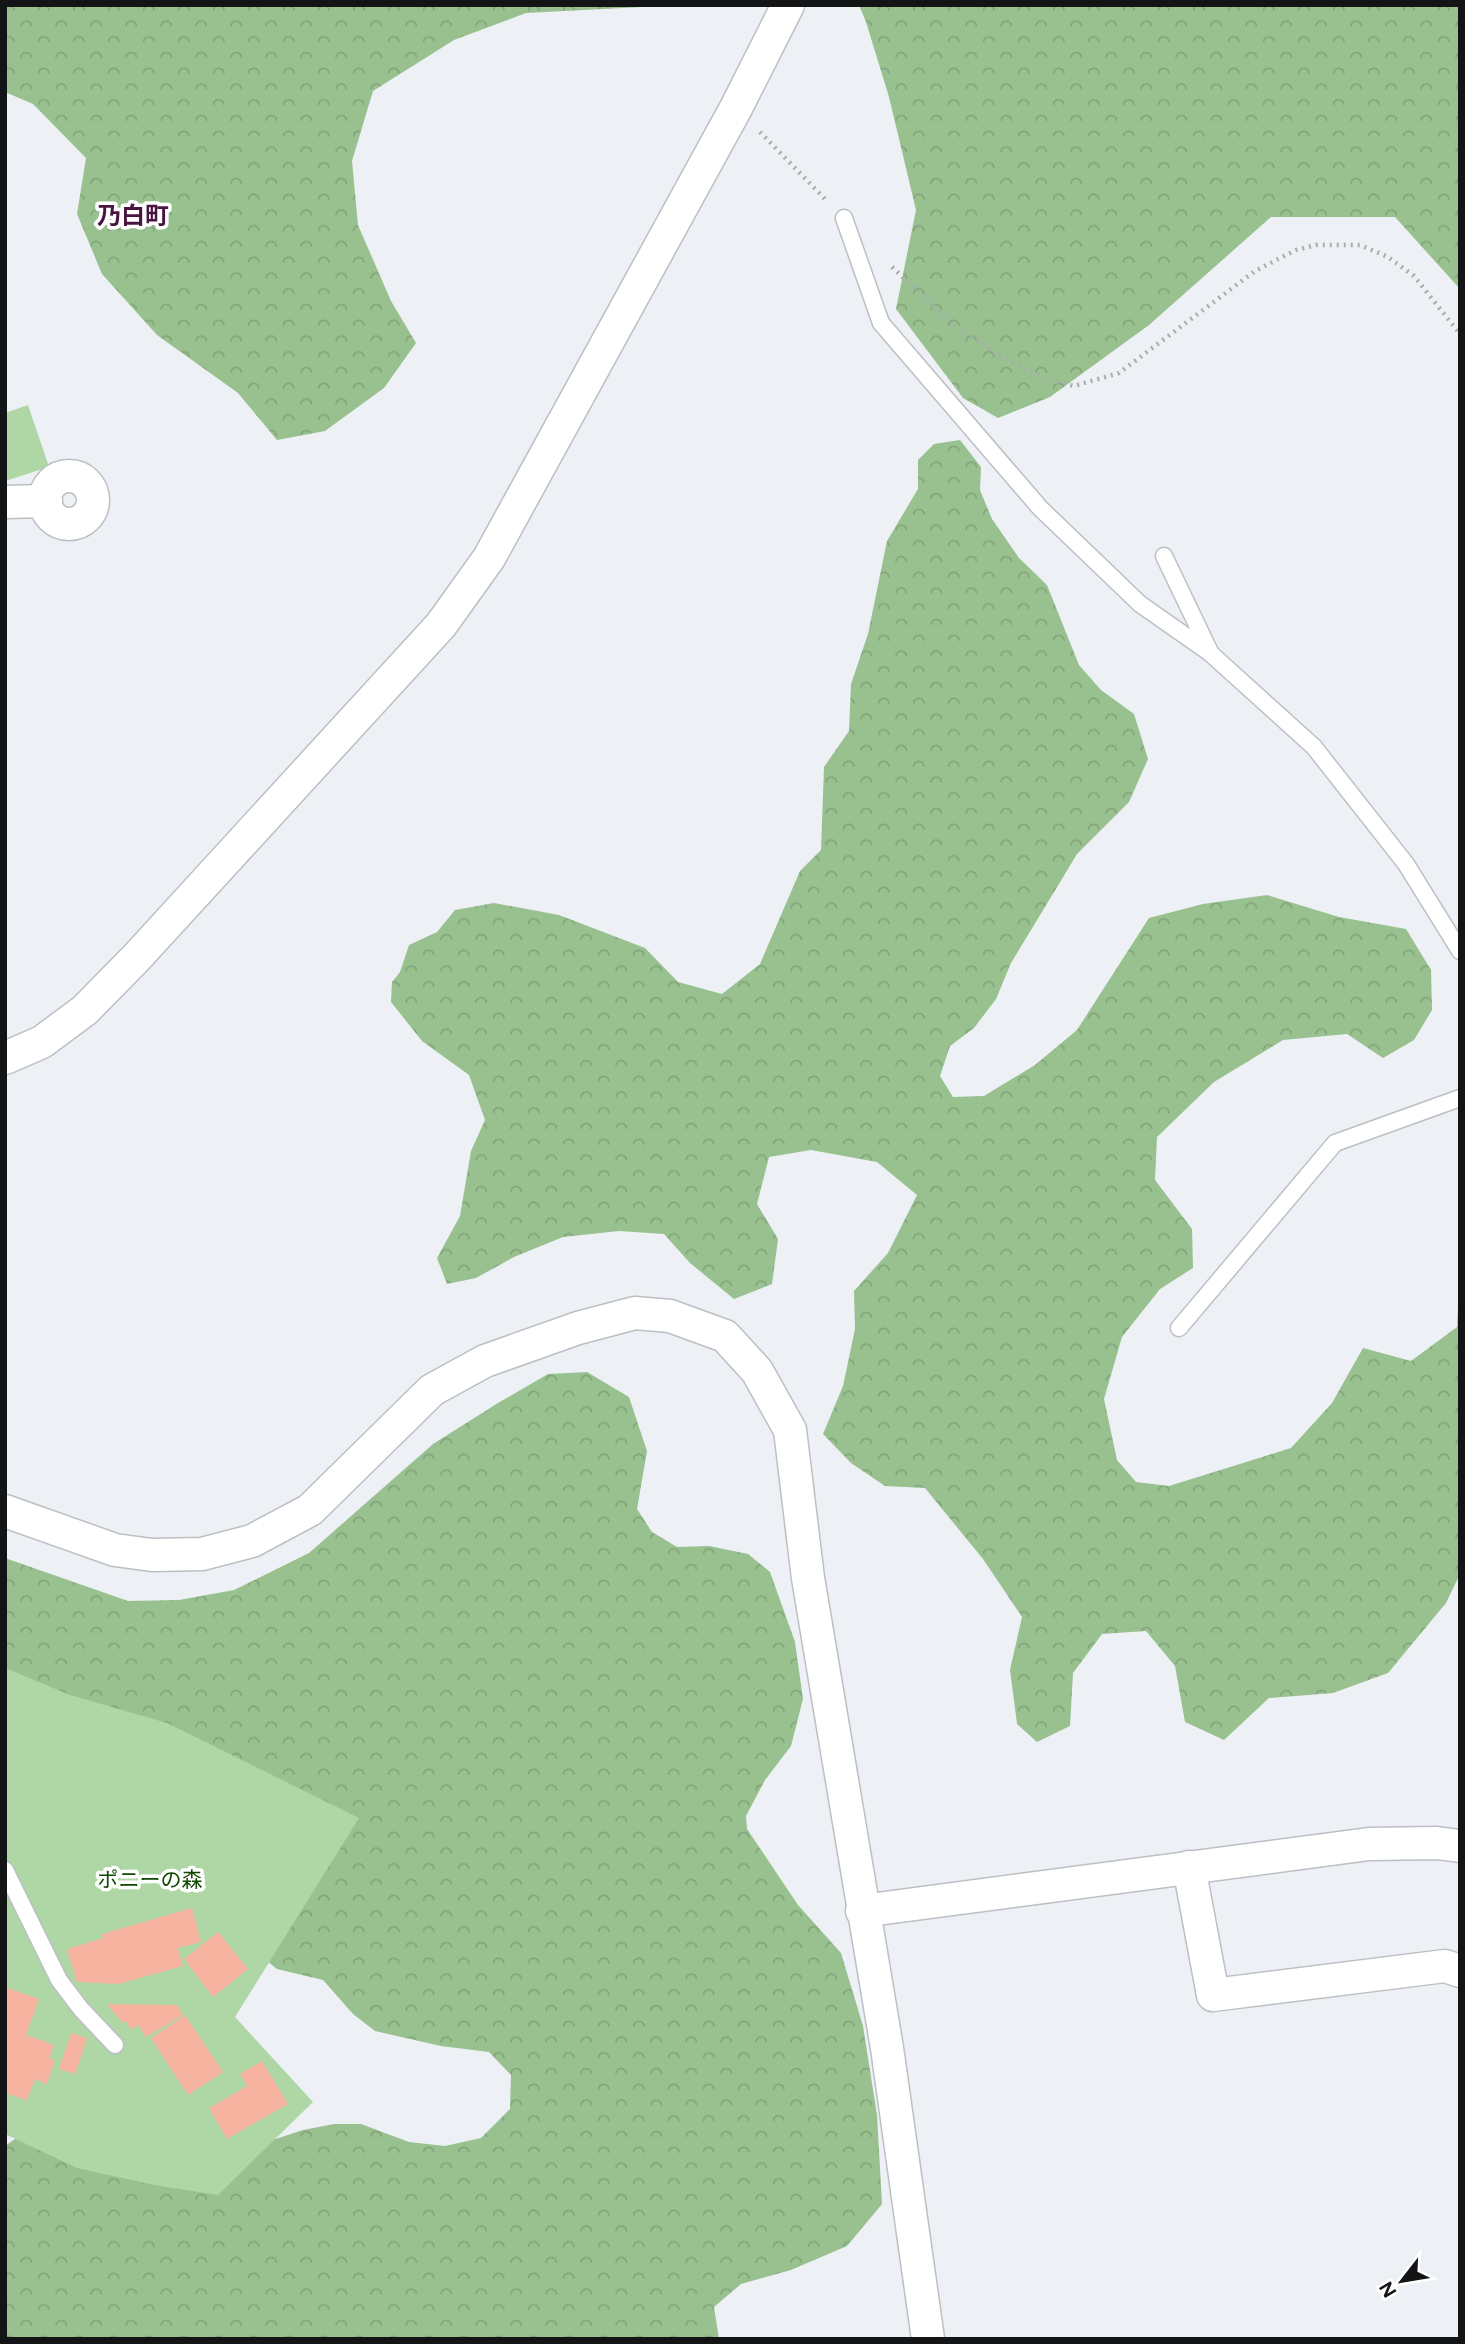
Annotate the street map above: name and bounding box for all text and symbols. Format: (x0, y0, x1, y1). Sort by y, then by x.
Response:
district label: 乃白町 (97, 201, 169, 230)
park label: ポニーの森 (98, 1867, 203, 1892)
north arrow (1367, 2246, 1437, 2316)
text: N (1374, 2277, 1401, 2302)

